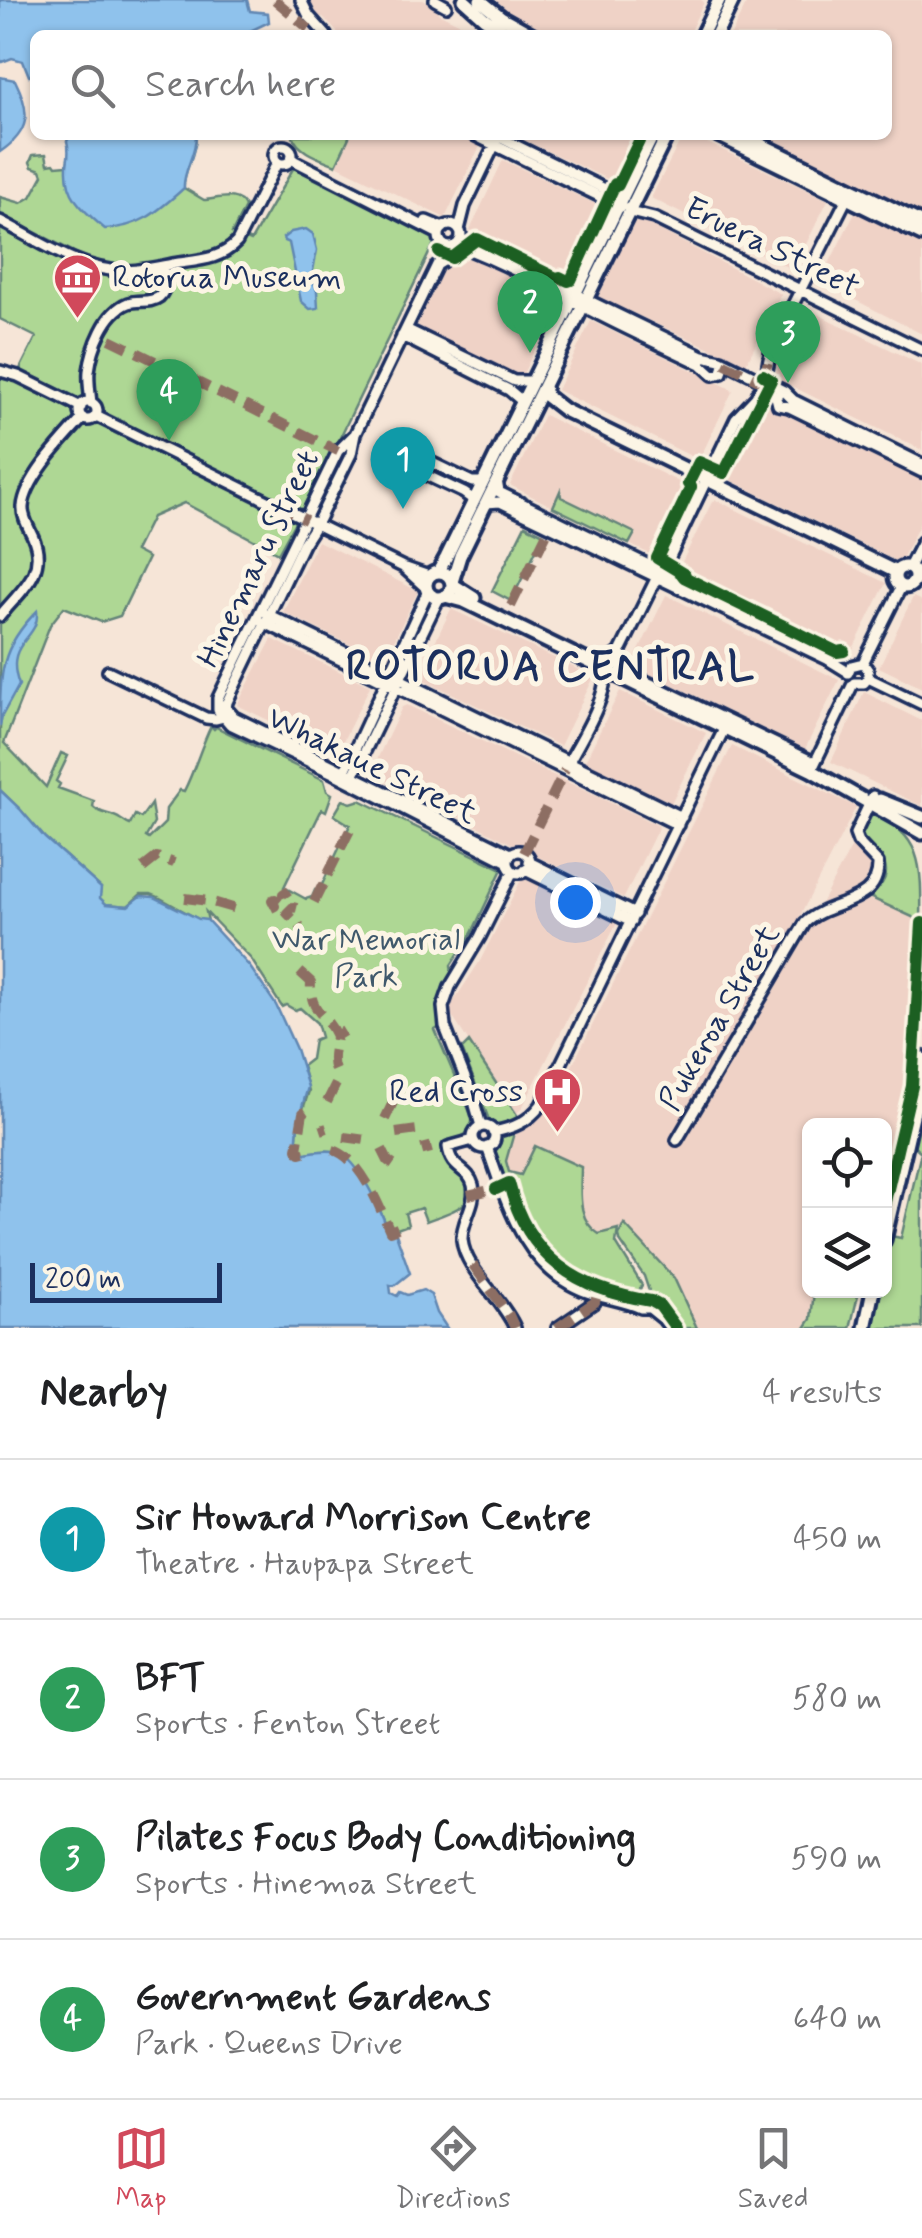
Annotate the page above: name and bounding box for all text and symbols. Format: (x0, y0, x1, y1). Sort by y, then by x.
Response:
search box (30, 30, 892, 140)
icon: search (65, 58, 120, 113)
text: Search here (145, 61, 336, 110)
street label: Eruera Street (678, 188, 866, 308)
museum icon: Rotorua Museum (51, 252, 103, 320)
place label: Rotorua Museum (112, 257, 342, 299)
pin: 2 (498, 270, 562, 353)
pin: 3 (756, 300, 820, 383)
pin: 4 (136, 358, 202, 441)
pin: 1 (370, 426, 436, 509)
street label: Hinemaru Street (188, 443, 330, 675)
district label: ROTORUA CENTRAL (346, 641, 756, 696)
street label: Whakaue Street (260, 697, 484, 835)
your location (550, 877, 601, 928)
street label: Pukeroa Street (650, 917, 790, 1119)
park label: War Memorial Park (272, 919, 460, 998)
hospital icon: Red Cross (532, 1066, 584, 1134)
place label: Red Cross (389, 1071, 523, 1113)
map controls (802, 1118, 892, 1298)
button: locate (802, 1118, 892, 1208)
button: layers (802, 1208, 892, 1298)
scale bar (30, 1258, 222, 1302)
text: 200 m (45, 1262, 121, 1299)
text: Nearby (40, 1366, 168, 1421)
text: 4 results (762, 1372, 882, 1414)
text: Sir Howard Morrison Centre (135, 1494, 591, 1543)
text: 1 (65, 1518, 80, 1560)
text: 450 m (793, 1518, 882, 1560)
text: Theatre · Haupapa Street (135, 1543, 474, 1585)
text: BFT (135, 1654, 206, 1703)
text: 2 (65, 1678, 80, 1720)
text: 580 m (792, 1678, 882, 1720)
text: Sports · Fenton Street (135, 1703, 441, 1745)
text: Pilates Focus Body Conditioning (135, 1814, 636, 1863)
text: 3 (65, 1838, 80, 1880)
text: 590 m (790, 1838, 882, 1880)
text: Sports · Hinemoa Street (135, 1863, 477, 1905)
text: Government Gardens (135, 1974, 491, 2023)
text: 4 (63, 1998, 82, 2040)
text: 640 m (793, 1998, 882, 2040)
text: Park · Queens Drive (135, 2023, 403, 2065)
tab: Map (114, 2121, 169, 2218)
tab: Directions (396, 2121, 511, 2218)
tab: Saved (738, 2121, 808, 2218)

